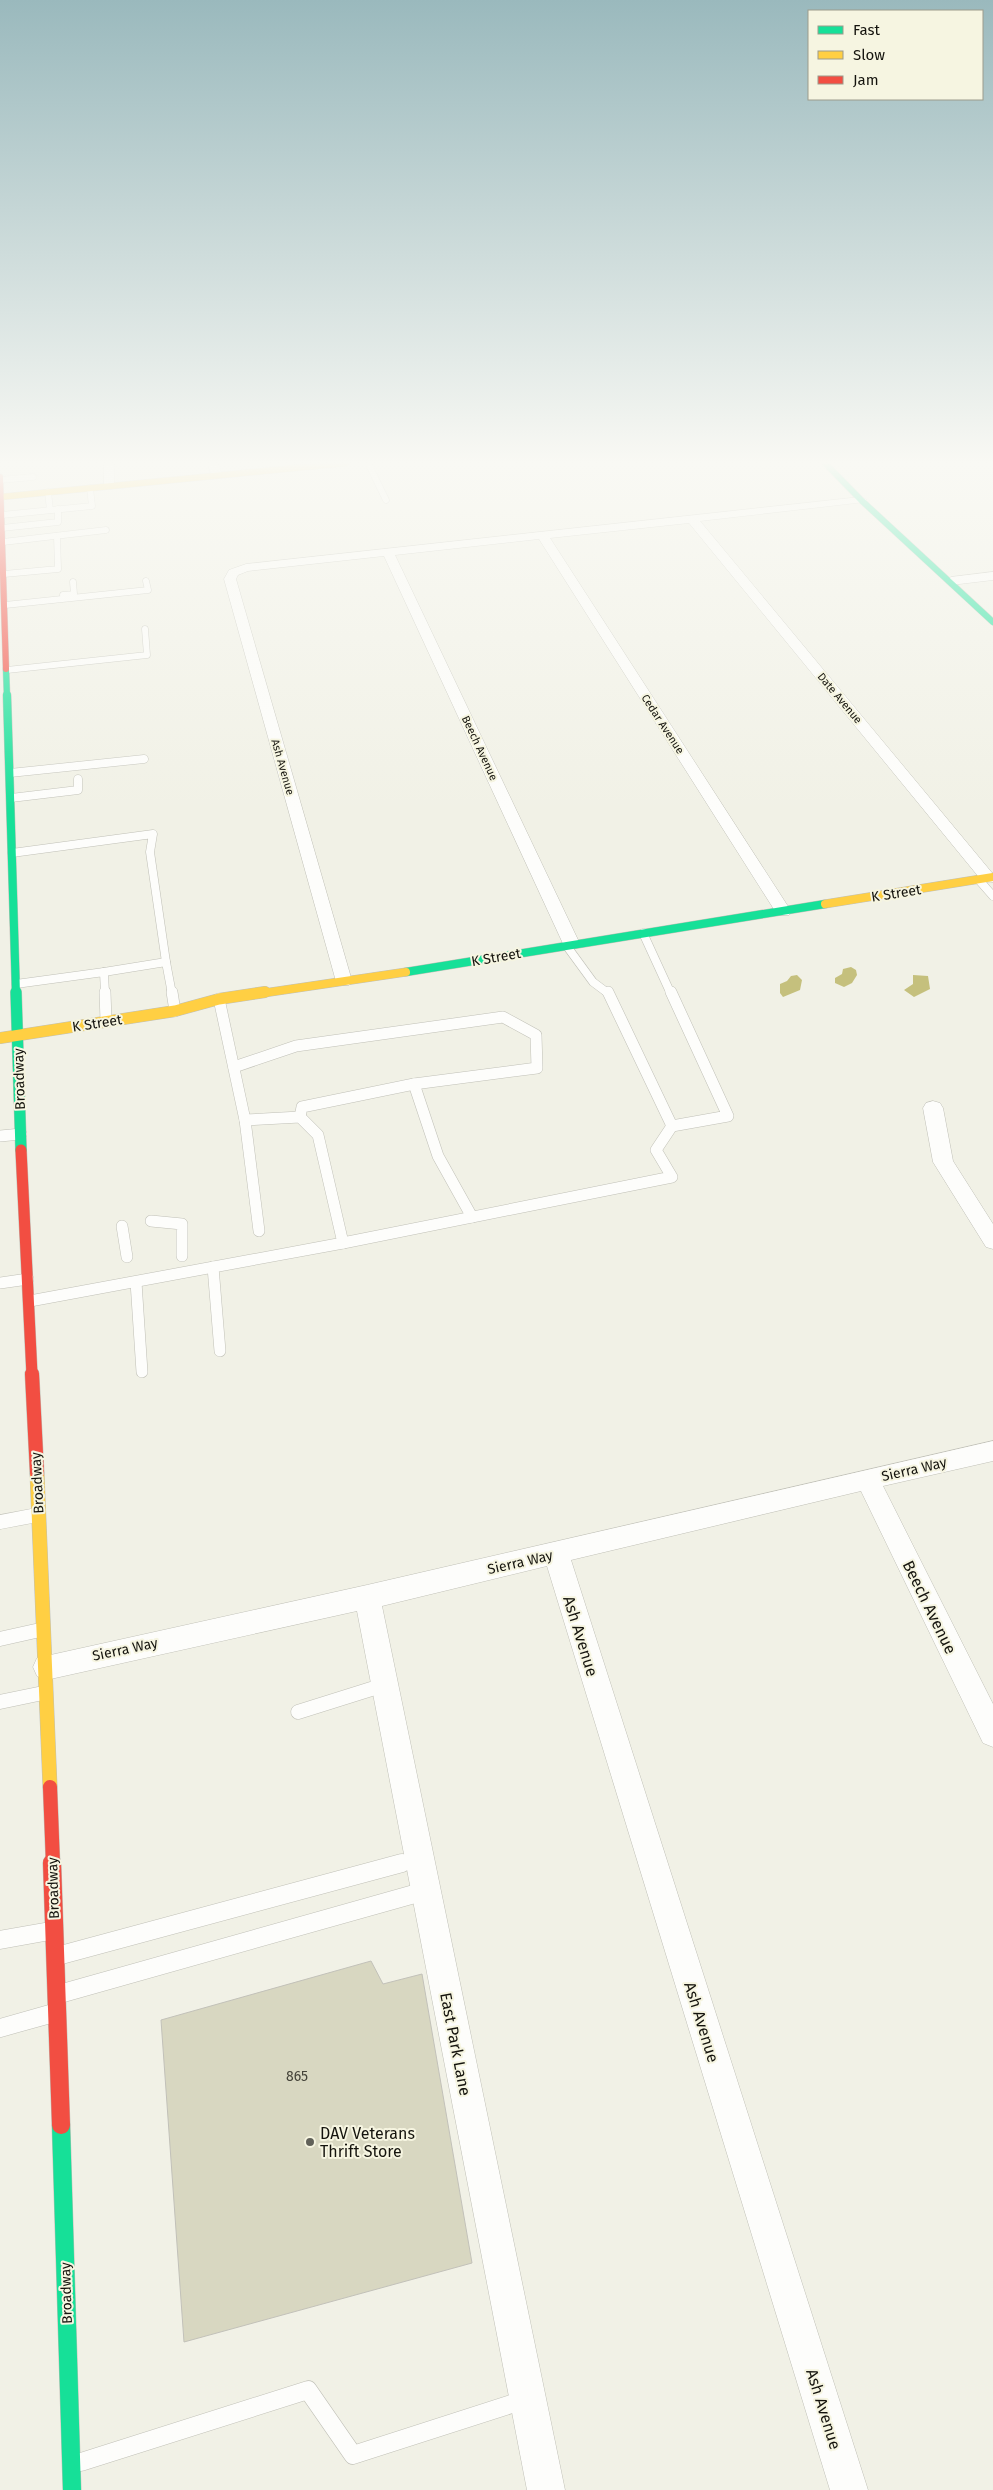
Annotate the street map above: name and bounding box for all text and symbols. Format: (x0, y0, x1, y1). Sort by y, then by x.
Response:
legend (808, 10, 983, 100)
text: Fast (853, 21, 880, 39)
text: Slow (853, 46, 885, 64)
text: Jam (853, 71, 879, 89)
street label: Date Avenue (815, 670, 865, 726)
street label: Cedar Avenue (639, 692, 687, 756)
street label: Beech Avenue (459, 714, 500, 783)
street label: Ash Avenue (268, 738, 297, 796)
street label: K Street (870, 881, 923, 906)
street label: K Street (470, 945, 523, 970)
street label: K Street (71, 1011, 124, 1036)
street label: Broadway (10, 1048, 29, 1110)
street label: Broadway (27, 1452, 48, 1514)
street label: Sierra Way (880, 1454, 948, 1485)
street label: Sierra Way (486, 1547, 554, 1578)
street label: Beech Avenue (899, 1557, 960, 1657)
street label: Ash Avenue (559, 1594, 602, 1679)
street label: Sierra Way (91, 1634, 159, 1665)
street label: Broadway (44, 1857, 63, 1919)
street label: Ash Avenue (680, 1980, 723, 2065)
street label: East Park Lane (436, 1991, 475, 2097)
house number: 865 (286, 2068, 308, 2085)
place label: DAV Veterans Thrift Store (320, 2124, 415, 2161)
marker: DAV Veterans Thrift Store (304, 2136, 316, 2148)
street label: Broadway (57, 2262, 76, 2324)
street label: Ash Avenue (802, 2367, 845, 2452)

